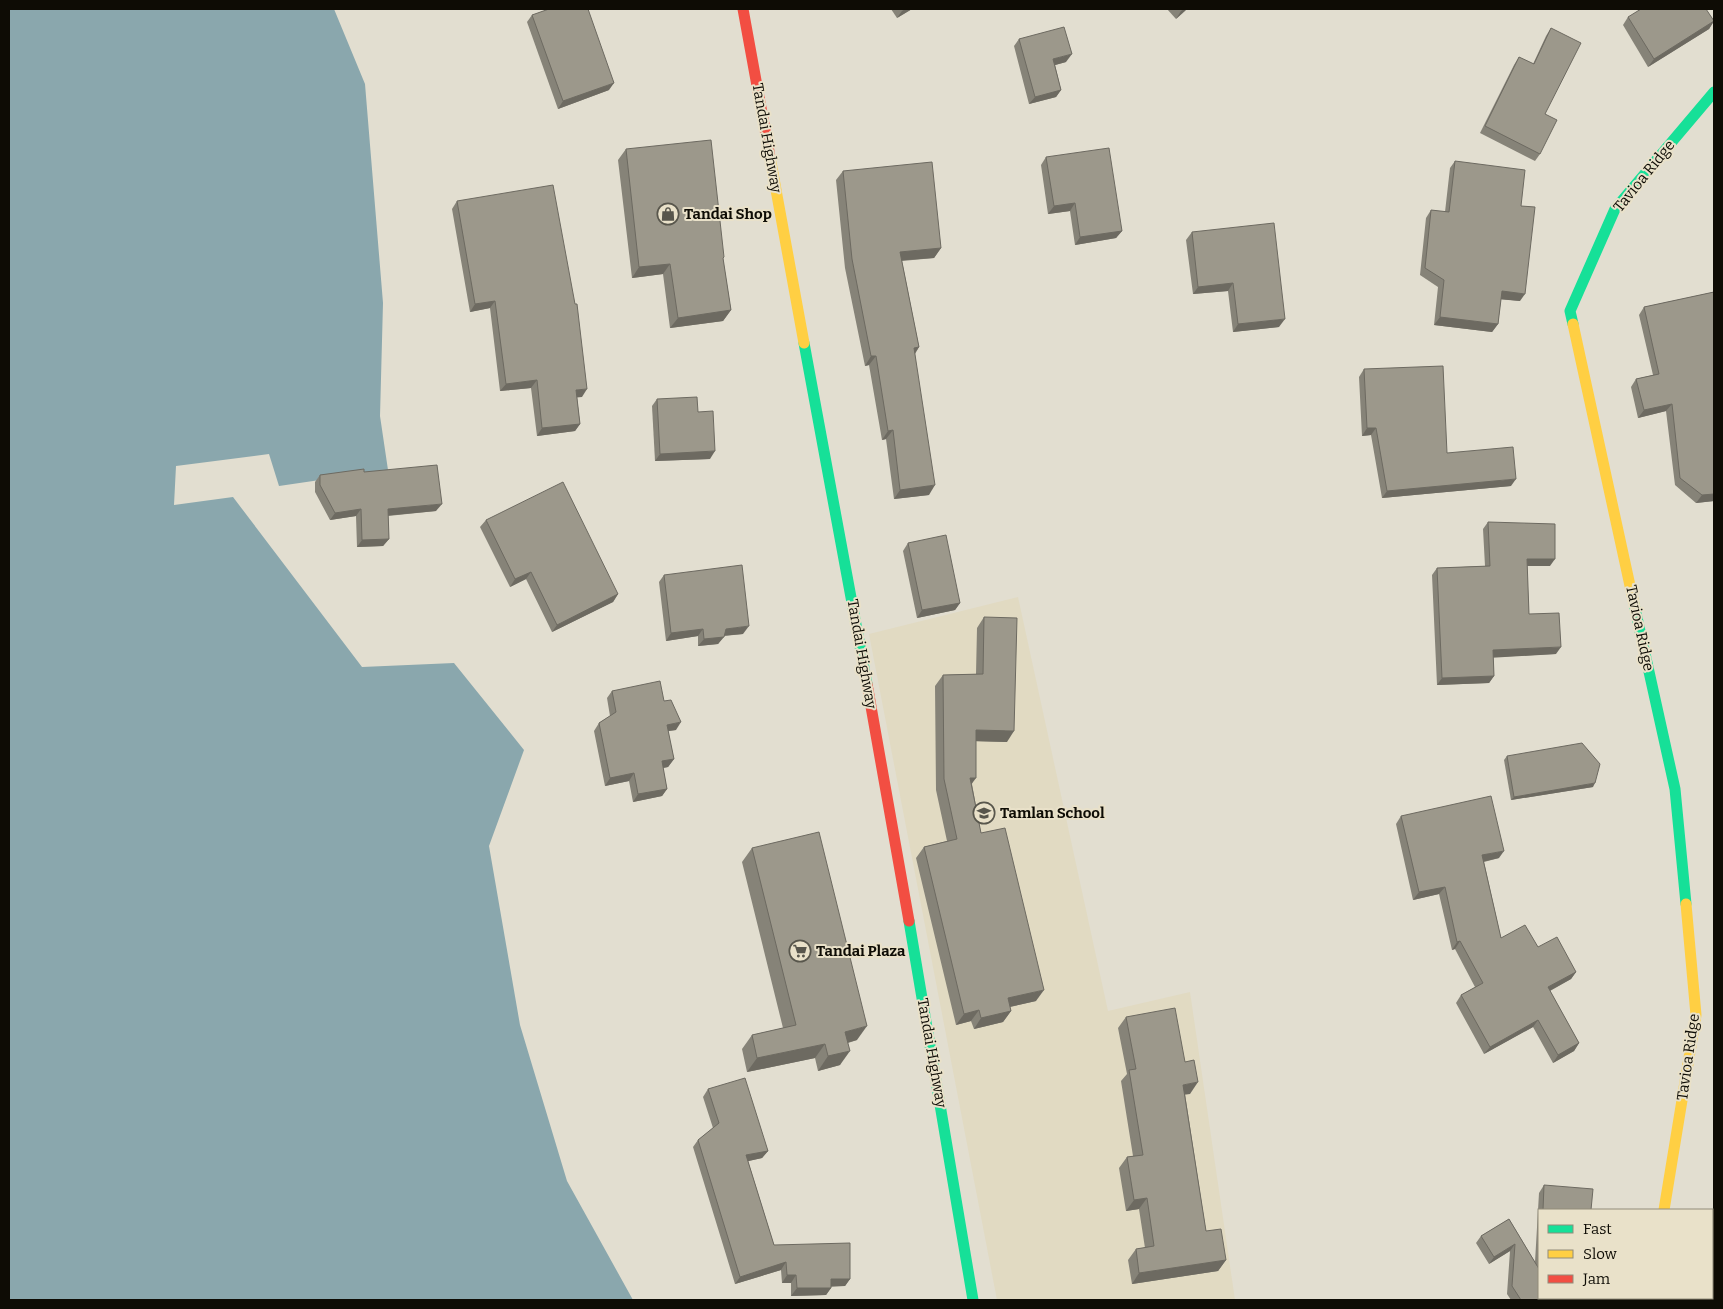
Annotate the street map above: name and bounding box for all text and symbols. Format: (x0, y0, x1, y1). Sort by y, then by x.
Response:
street label: Tandai Highway (749, 82, 786, 194)
street label: Tavioa Ridge (1610, 136, 1678, 216)
shop icon: Tandai Shop (656, 202, 680, 226)
place label: Tandai Shop (684, 205, 772, 223)
street label: Tavioa Ridge (1622, 583, 1658, 673)
street label: Tandai Highway (844, 598, 881, 710)
school or university icon: Tamlan School (972, 801, 996, 825)
place label: Tamlan School (1000, 804, 1105, 822)
supermarket icon: Tandai Plaza (788, 939, 812, 963)
place label: Tandai Plaza (816, 942, 906, 960)
street label: Tandai Highway (914, 997, 951, 1109)
street label: Tavioa Ridge (1673, 1013, 1703, 1101)
legend (1538, 1209, 1713, 1299)
text: Fast (1583, 1220, 1612, 1238)
text: Slow (1583, 1245, 1618, 1263)
text: Jam (1582, 1270, 1611, 1288)

